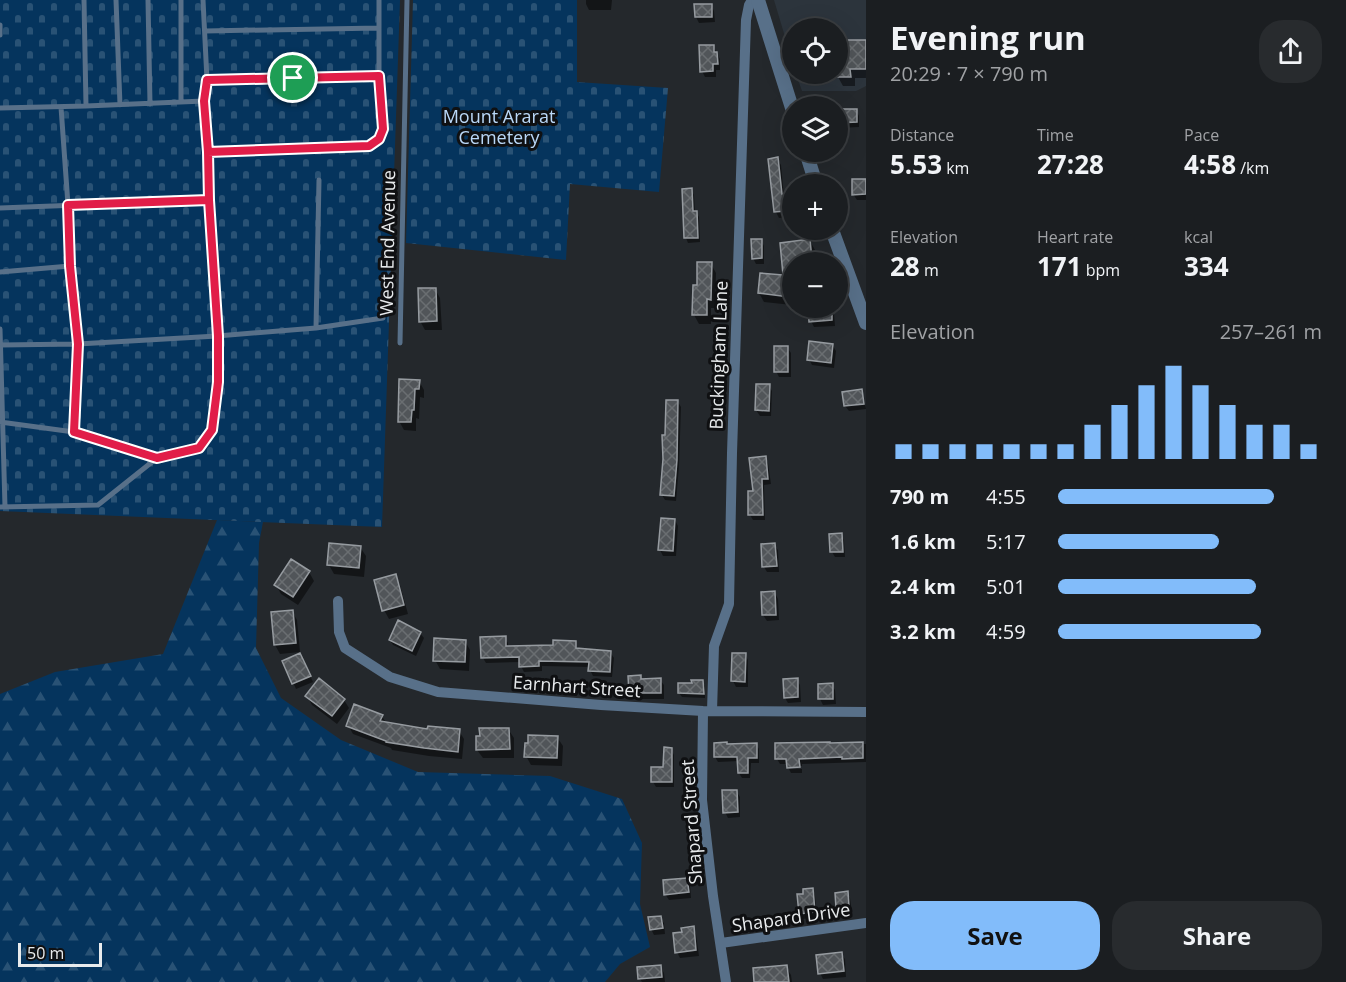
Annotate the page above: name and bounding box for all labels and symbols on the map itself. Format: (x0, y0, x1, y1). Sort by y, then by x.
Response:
pin (267, 52, 318, 103)
park label: Mount Ararat Cemetery (443, 104, 555, 149)
street label: West End Avenue (374, 170, 400, 316)
street label: Buckingham Lane (703, 280, 733, 430)
street label: Earnhart Street (512, 670, 642, 702)
street label: Shapard Street (675, 759, 707, 885)
street label: Shapard Drive (730, 897, 852, 937)
scale bar (18, 940, 102, 968)

